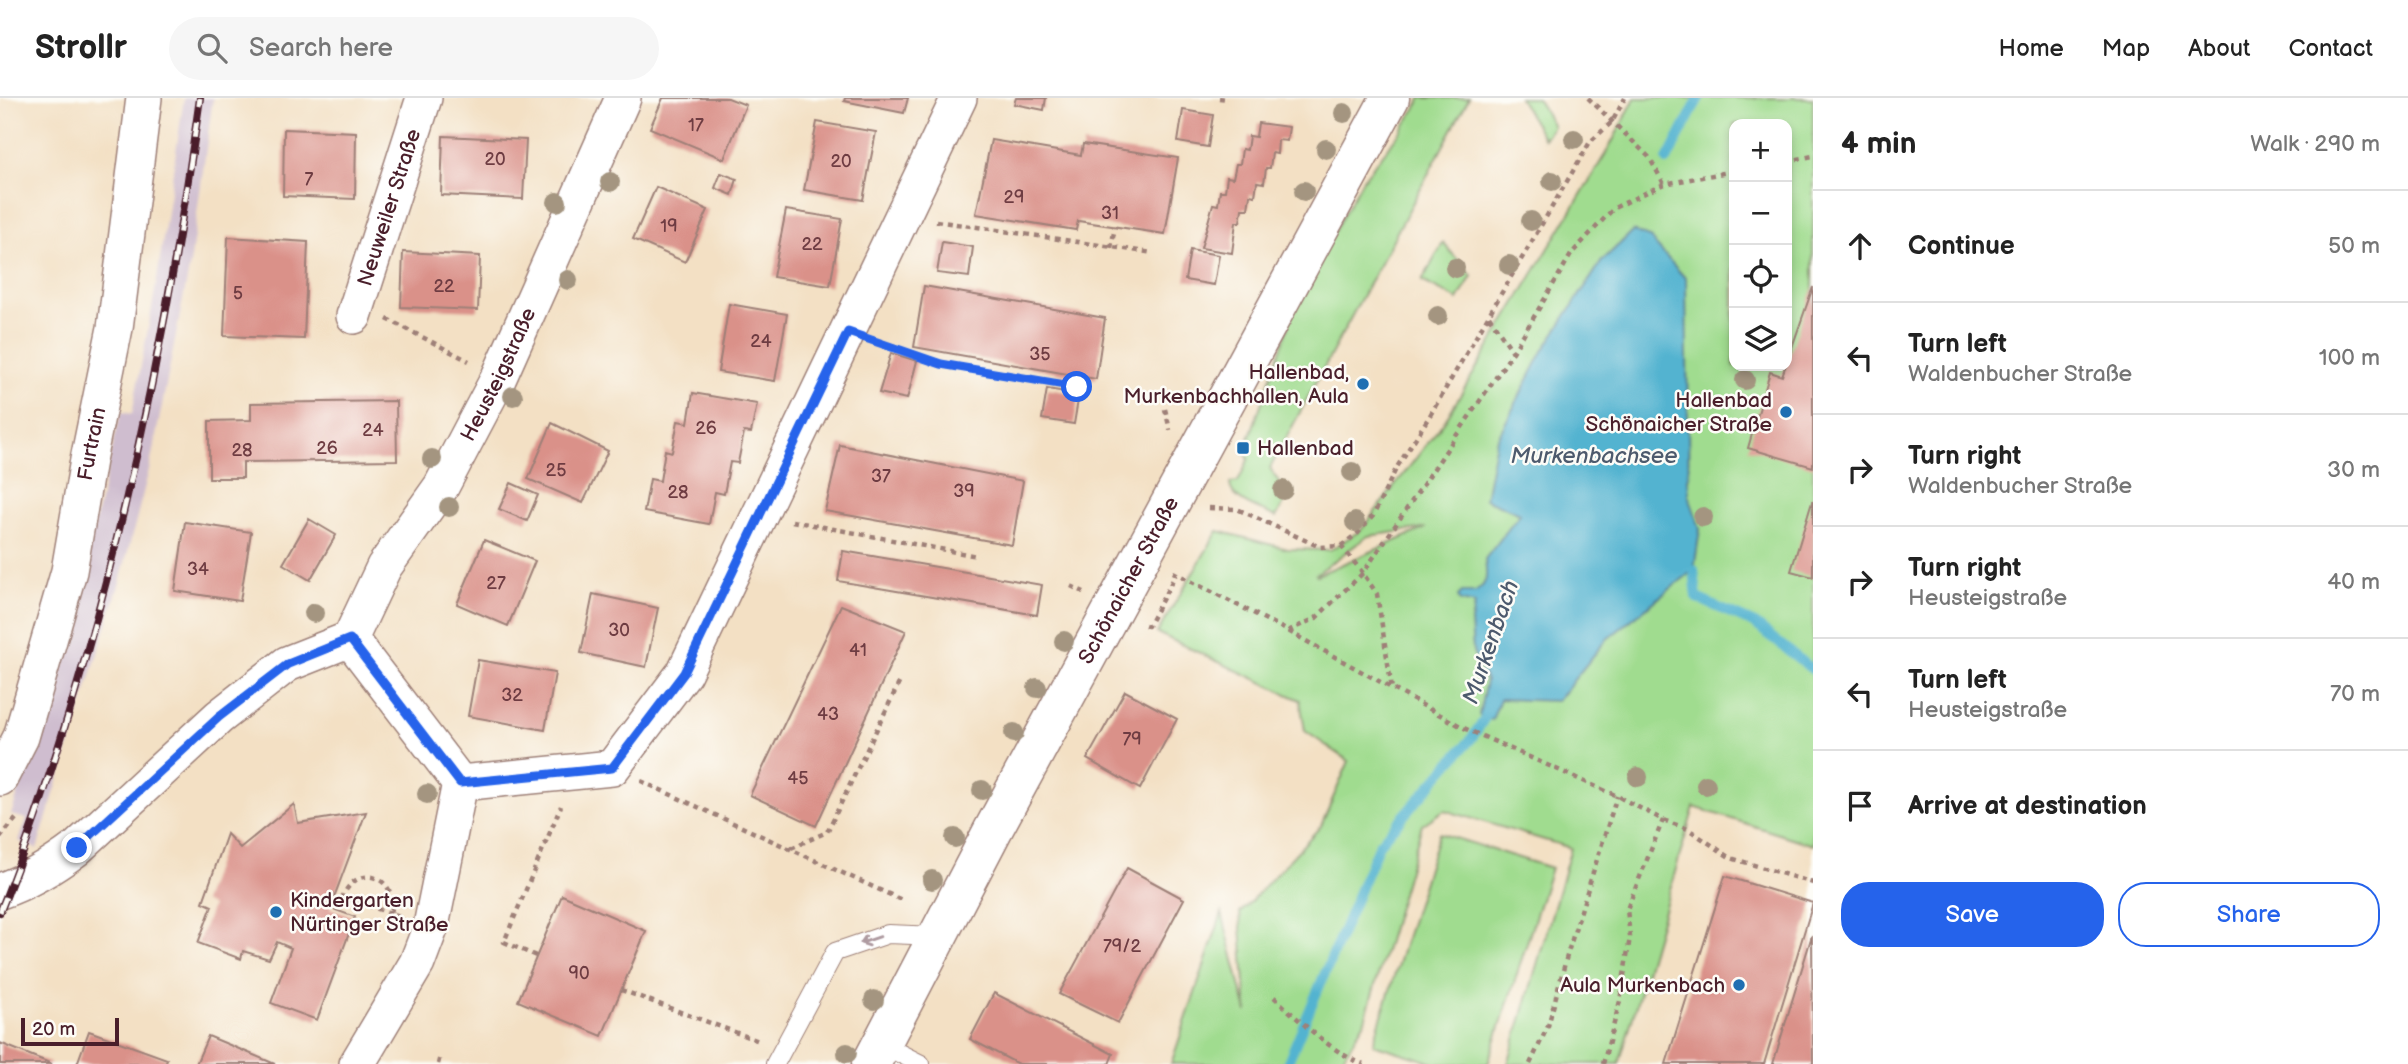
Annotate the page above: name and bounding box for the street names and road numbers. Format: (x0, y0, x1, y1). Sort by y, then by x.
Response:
street label: Neuweiler Straße (352, 126, 426, 289)
street label: Heusteigstraße (455, 304, 541, 446)
street label: Furtrain (73, 405, 111, 482)
street label: Schönaicher Straße (1073, 493, 1184, 668)

